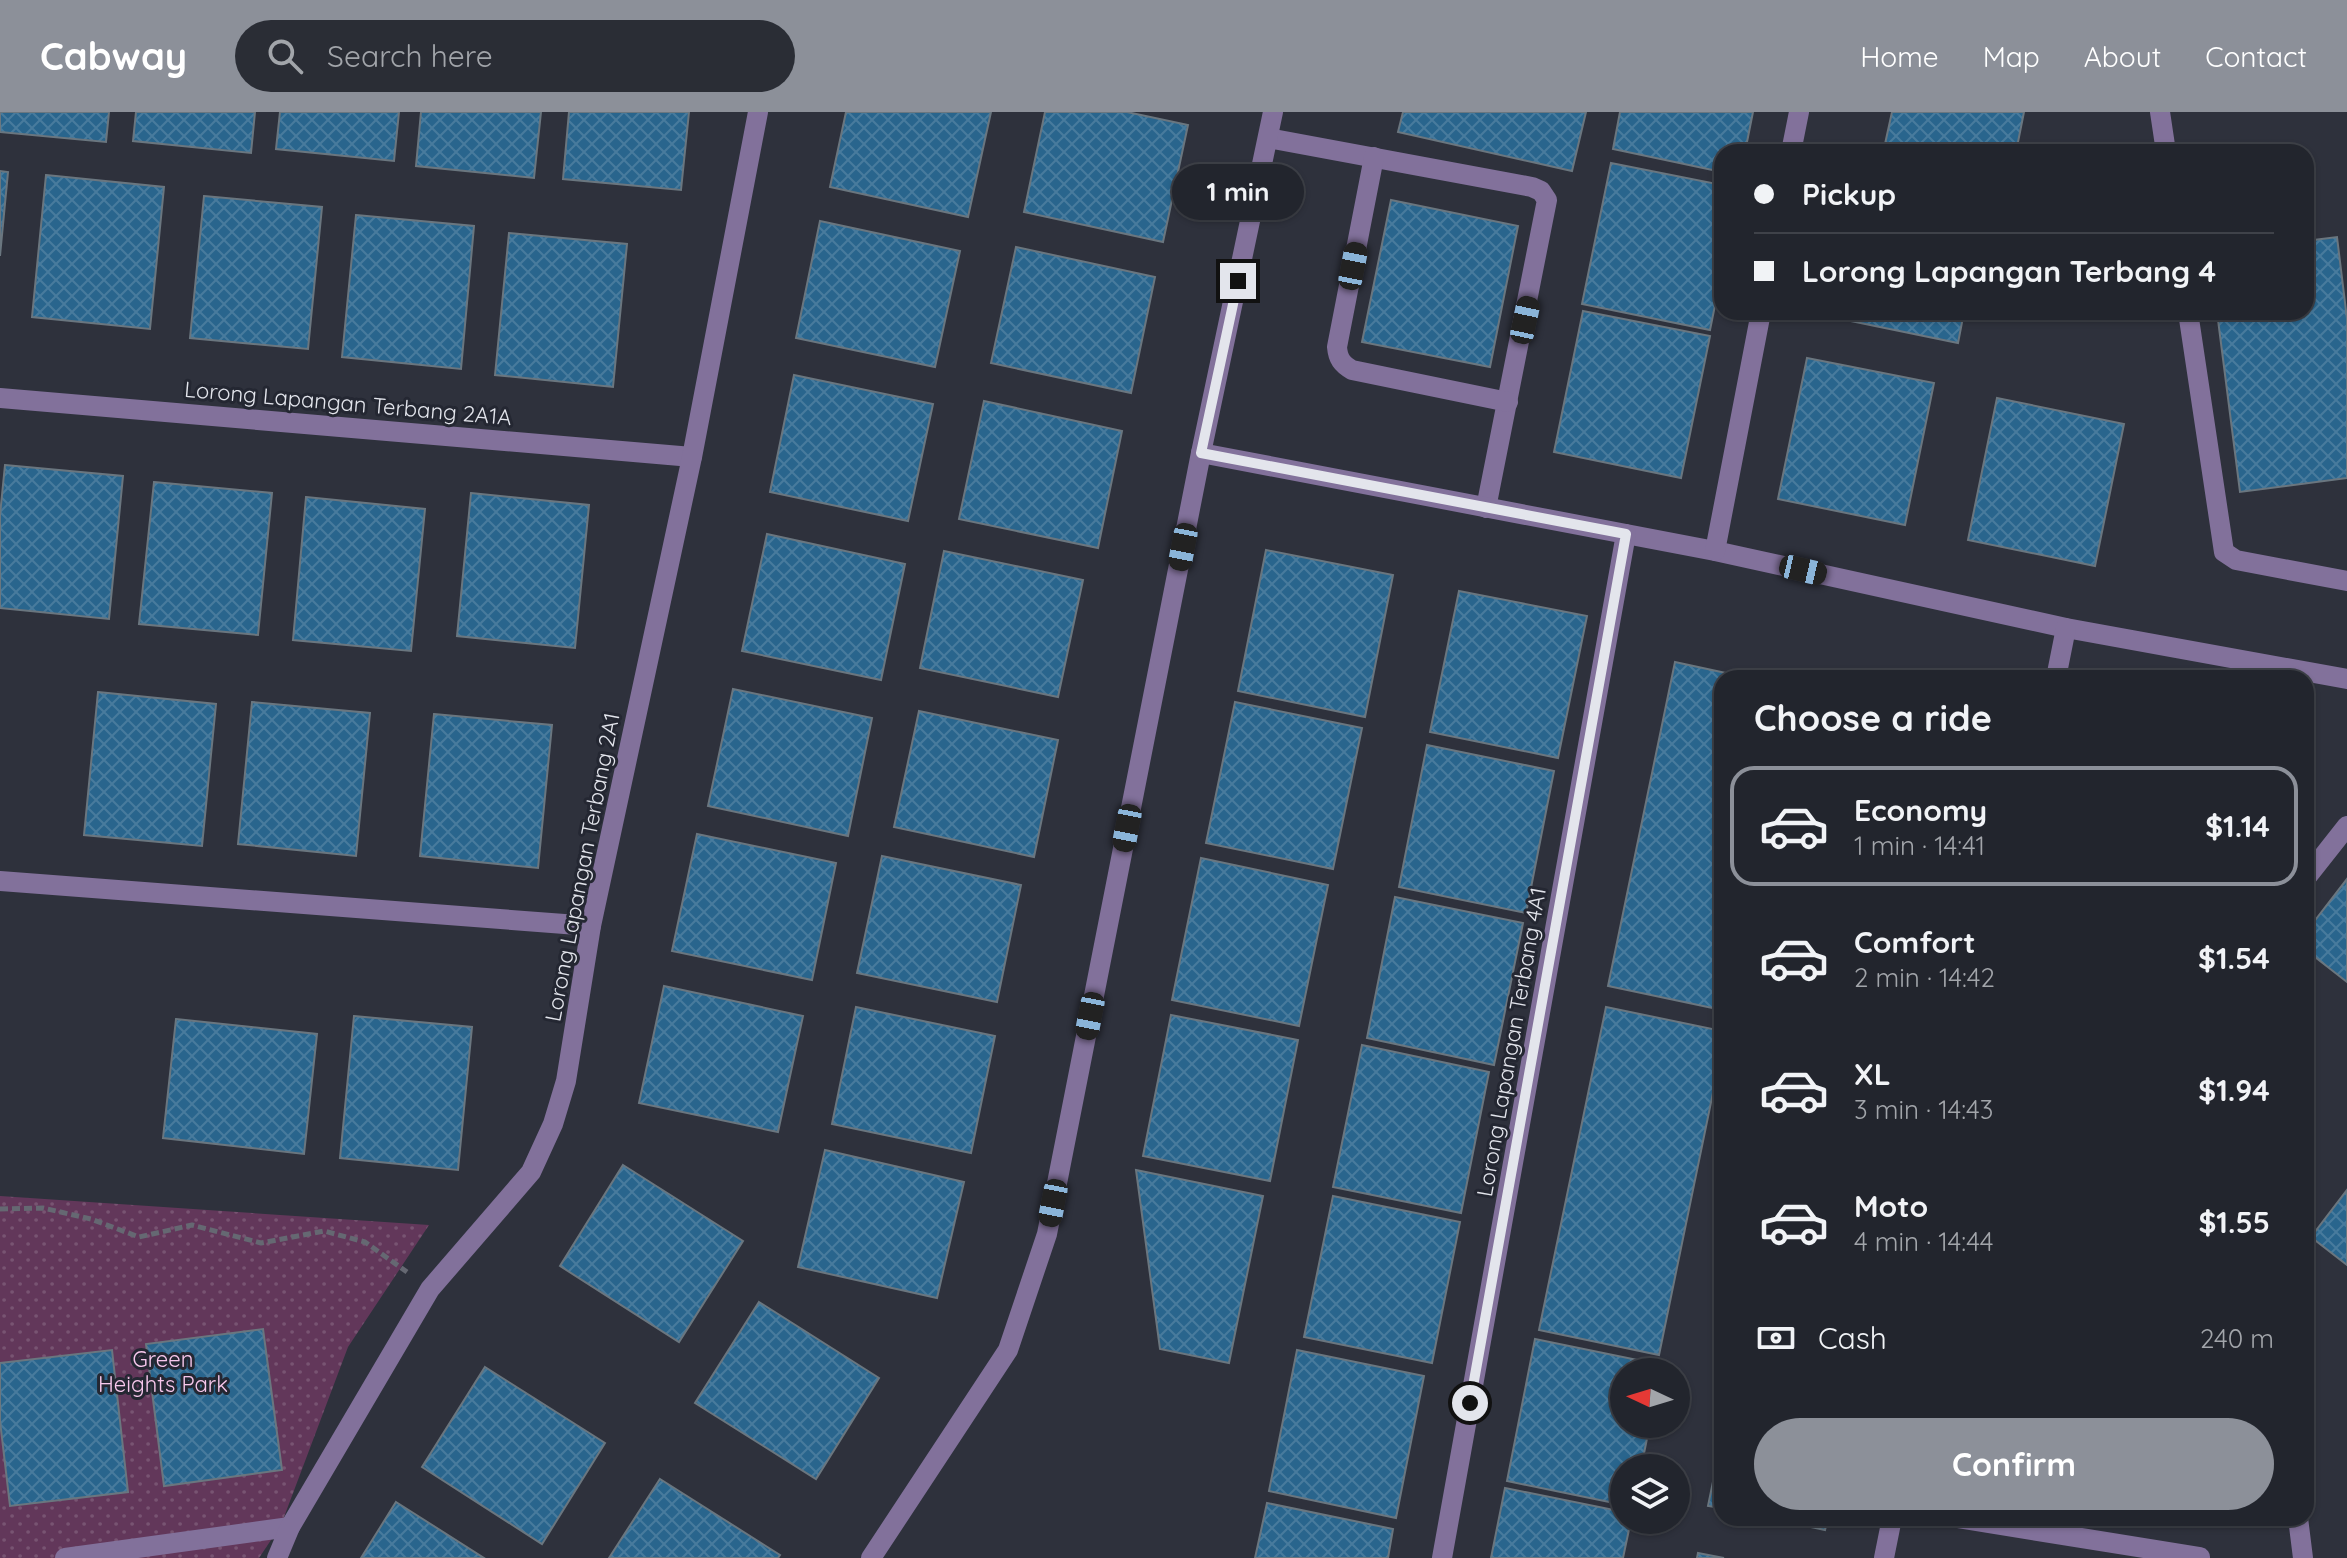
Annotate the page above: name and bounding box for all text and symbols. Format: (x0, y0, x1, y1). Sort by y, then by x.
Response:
search box (235, 20, 795, 92)
text: Cabway (40, 32, 187, 80)
icon: search (263, 34, 307, 78)
text: Search here (327, 37, 493, 75)
text: Home (1860, 39, 1939, 74)
text: Map (1983, 39, 2040, 74)
text: About (2084, 39, 2161, 74)
text: Contact (2205, 39, 2307, 74)
callout: 1 min (1172, 165, 1304, 221)
text: 1 min (1207, 175, 1270, 208)
text: Pickup (1802, 175, 1896, 213)
car (1337, 240, 1369, 292)
text: Lorong Lapangan Terbang 4 (1802, 252, 2216, 290)
route end (1220, 263, 1256, 299)
car (1508, 294, 1542, 346)
street label: Lorong Lapangan Terbang 2A1A (183, 375, 513, 431)
car (1167, 521, 1199, 573)
car (1777, 553, 1829, 587)
text: Choose a ride (1754, 695, 1992, 740)
street label: Lorong Lapangan Terbang 2A1 (538, 710, 626, 1024)
icon: car (1758, 790, 1830, 862)
text: Economy (1854, 791, 1987, 829)
car (1111, 802, 1143, 854)
text: $1.14 (2205, 807, 2270, 845)
text: 1 min · 14:41 (1854, 829, 1985, 862)
street label: Lorong Lapangan Terbang 4A1 (1470, 885, 1552, 1199)
icon: car (1758, 922, 1830, 994)
text: Comfort (1854, 923, 1975, 961)
text: $1.54 (2198, 939, 2270, 977)
text: 2 min · 14:42 (1854, 961, 1995, 994)
car (1074, 990, 1106, 1042)
icon: car (1758, 1054, 1830, 1126)
text: XL (1854, 1055, 1891, 1093)
text: $1.94 (2198, 1071, 2270, 1109)
text: 3 min · 14:43 (1854, 1093, 1993, 1126)
car (1037, 1177, 1069, 1229)
icon: car (1758, 1186, 1830, 1258)
text: Moto (1854, 1187, 1928, 1225)
text: $1.55 (2198, 1203, 2270, 1241)
text: 4 min · 14:44 (1854, 1225, 1994, 1258)
icon: cash (1754, 1316, 1798, 1360)
text: Cash (1818, 1319, 1887, 1357)
text: 240 m (2200, 1322, 2274, 1355)
park label: Green Heights Park (98, 1345, 228, 1398)
north arrow (1610, 1358, 1690, 1438)
map controls (1610, 1358, 1690, 1534)
route start (1452, 1385, 1488, 1421)
button: Confirm (1754, 1418, 2274, 1510)
button: layers (1610, 1454, 1690, 1534)

